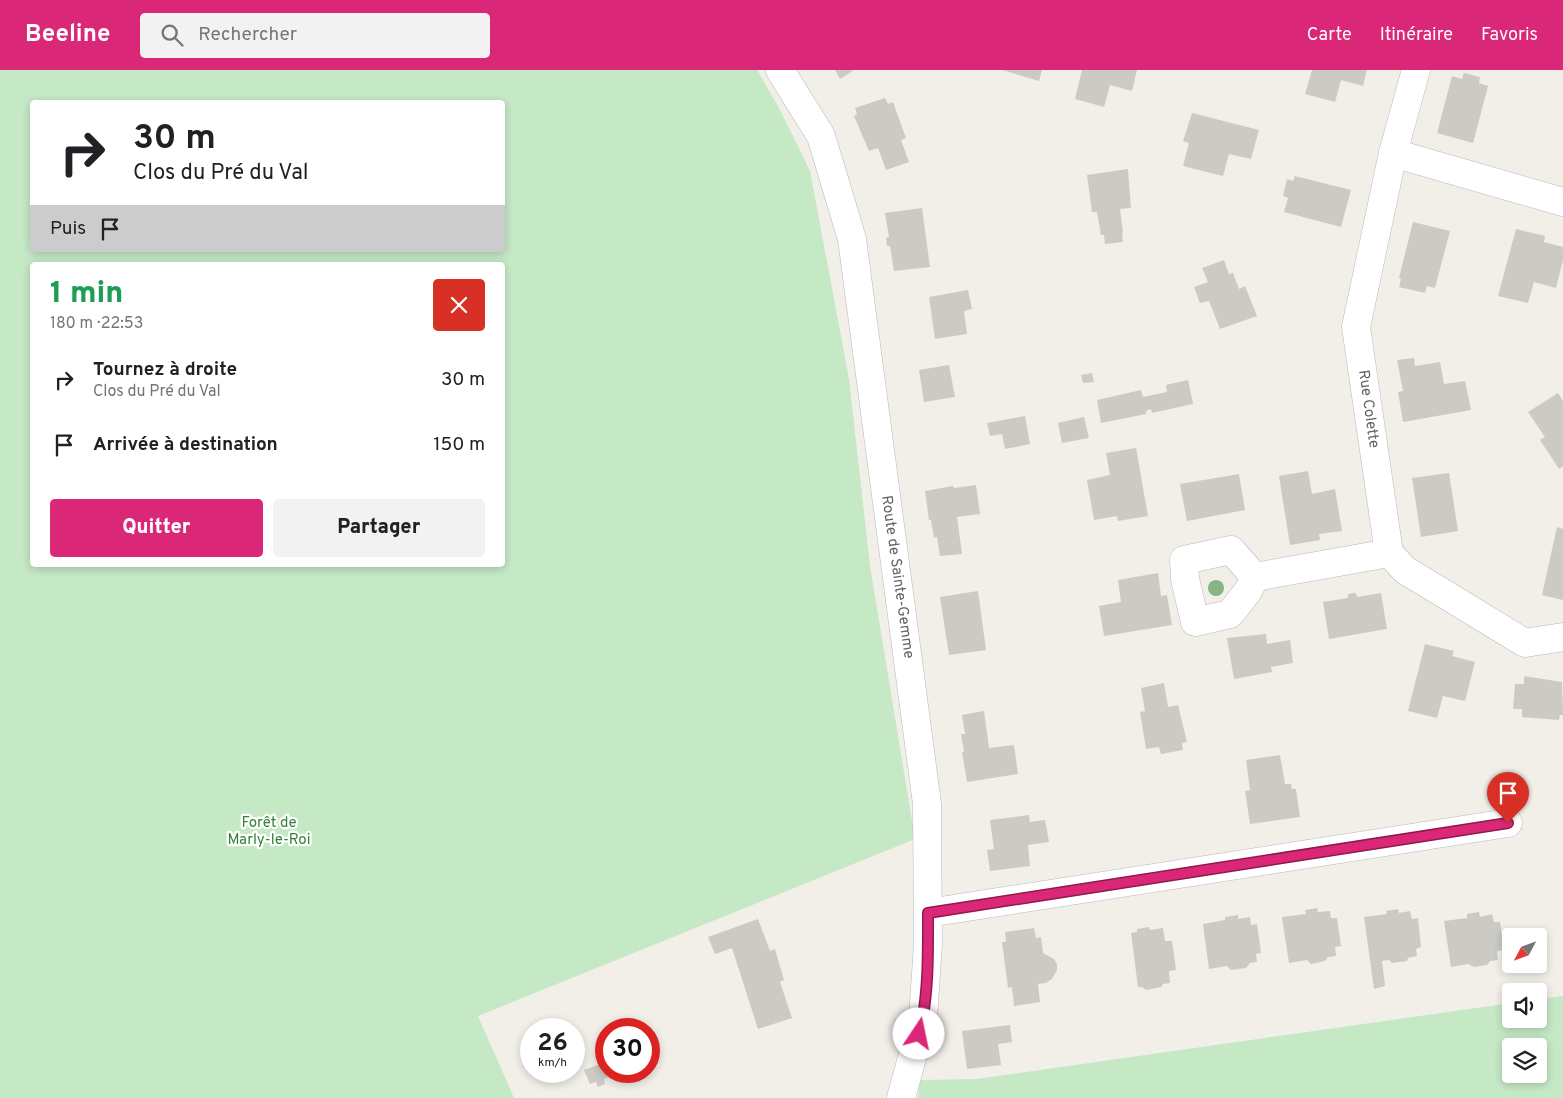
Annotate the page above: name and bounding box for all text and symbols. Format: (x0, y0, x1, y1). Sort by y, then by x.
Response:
search box (140, 13, 490, 58)
text: Beeline (25, 20, 110, 50)
icon: search (158, 21, 186, 49)
text: Rechercher (198, 23, 297, 47)
text: Carte (1307, 24, 1352, 47)
text: Itinéraire (1380, 24, 1453, 47)
text: Favoris (1481, 24, 1538, 47)
text: 30 m (133, 117, 216, 161)
icon: right (50, 120, 115, 185)
text: Clos du Pré du Val (133, 160, 309, 187)
icon: arrive (96, 215, 124, 243)
text: Puis (50, 217, 86, 241)
text: 1 min (50, 276, 123, 313)
button: close (433, 279, 485, 331)
text: 180 m · 22:53 (50, 314, 143, 334)
text: Tournez à droite (93, 358, 237, 382)
icon: right (50, 366, 78, 394)
text: 30 m (441, 368, 485, 392)
street label: Rue Colette (1353, 369, 1383, 449)
text: Clos du Pré du Val (93, 382, 221, 402)
icon: arrive (50, 431, 78, 459)
text: Arrivée à destination (93, 433, 278, 457)
text: 150 m (433, 433, 485, 457)
street label: Route de Sainte-Gemme (876, 494, 918, 660)
button: Quitter (50, 499, 263, 557)
button: Partager (273, 499, 485, 557)
pin (1487, 772, 1529, 823)
icon: arrive (1494, 779, 1522, 807)
park label: Forêt de Marly-le-Roi (227, 814, 311, 850)
north arrow (1502, 928, 1548, 972)
map controls (1502, 928, 1547, 1083)
button: sound (1502, 983, 1547, 1028)
position arrow (892, 1007, 944, 1059)
speed limit sign: 30 (595, 1018, 660, 1083)
text: 26 (537, 1028, 568, 1060)
button: layers (1502, 1038, 1547, 1083)
text: km/h (538, 1055, 567, 1071)

